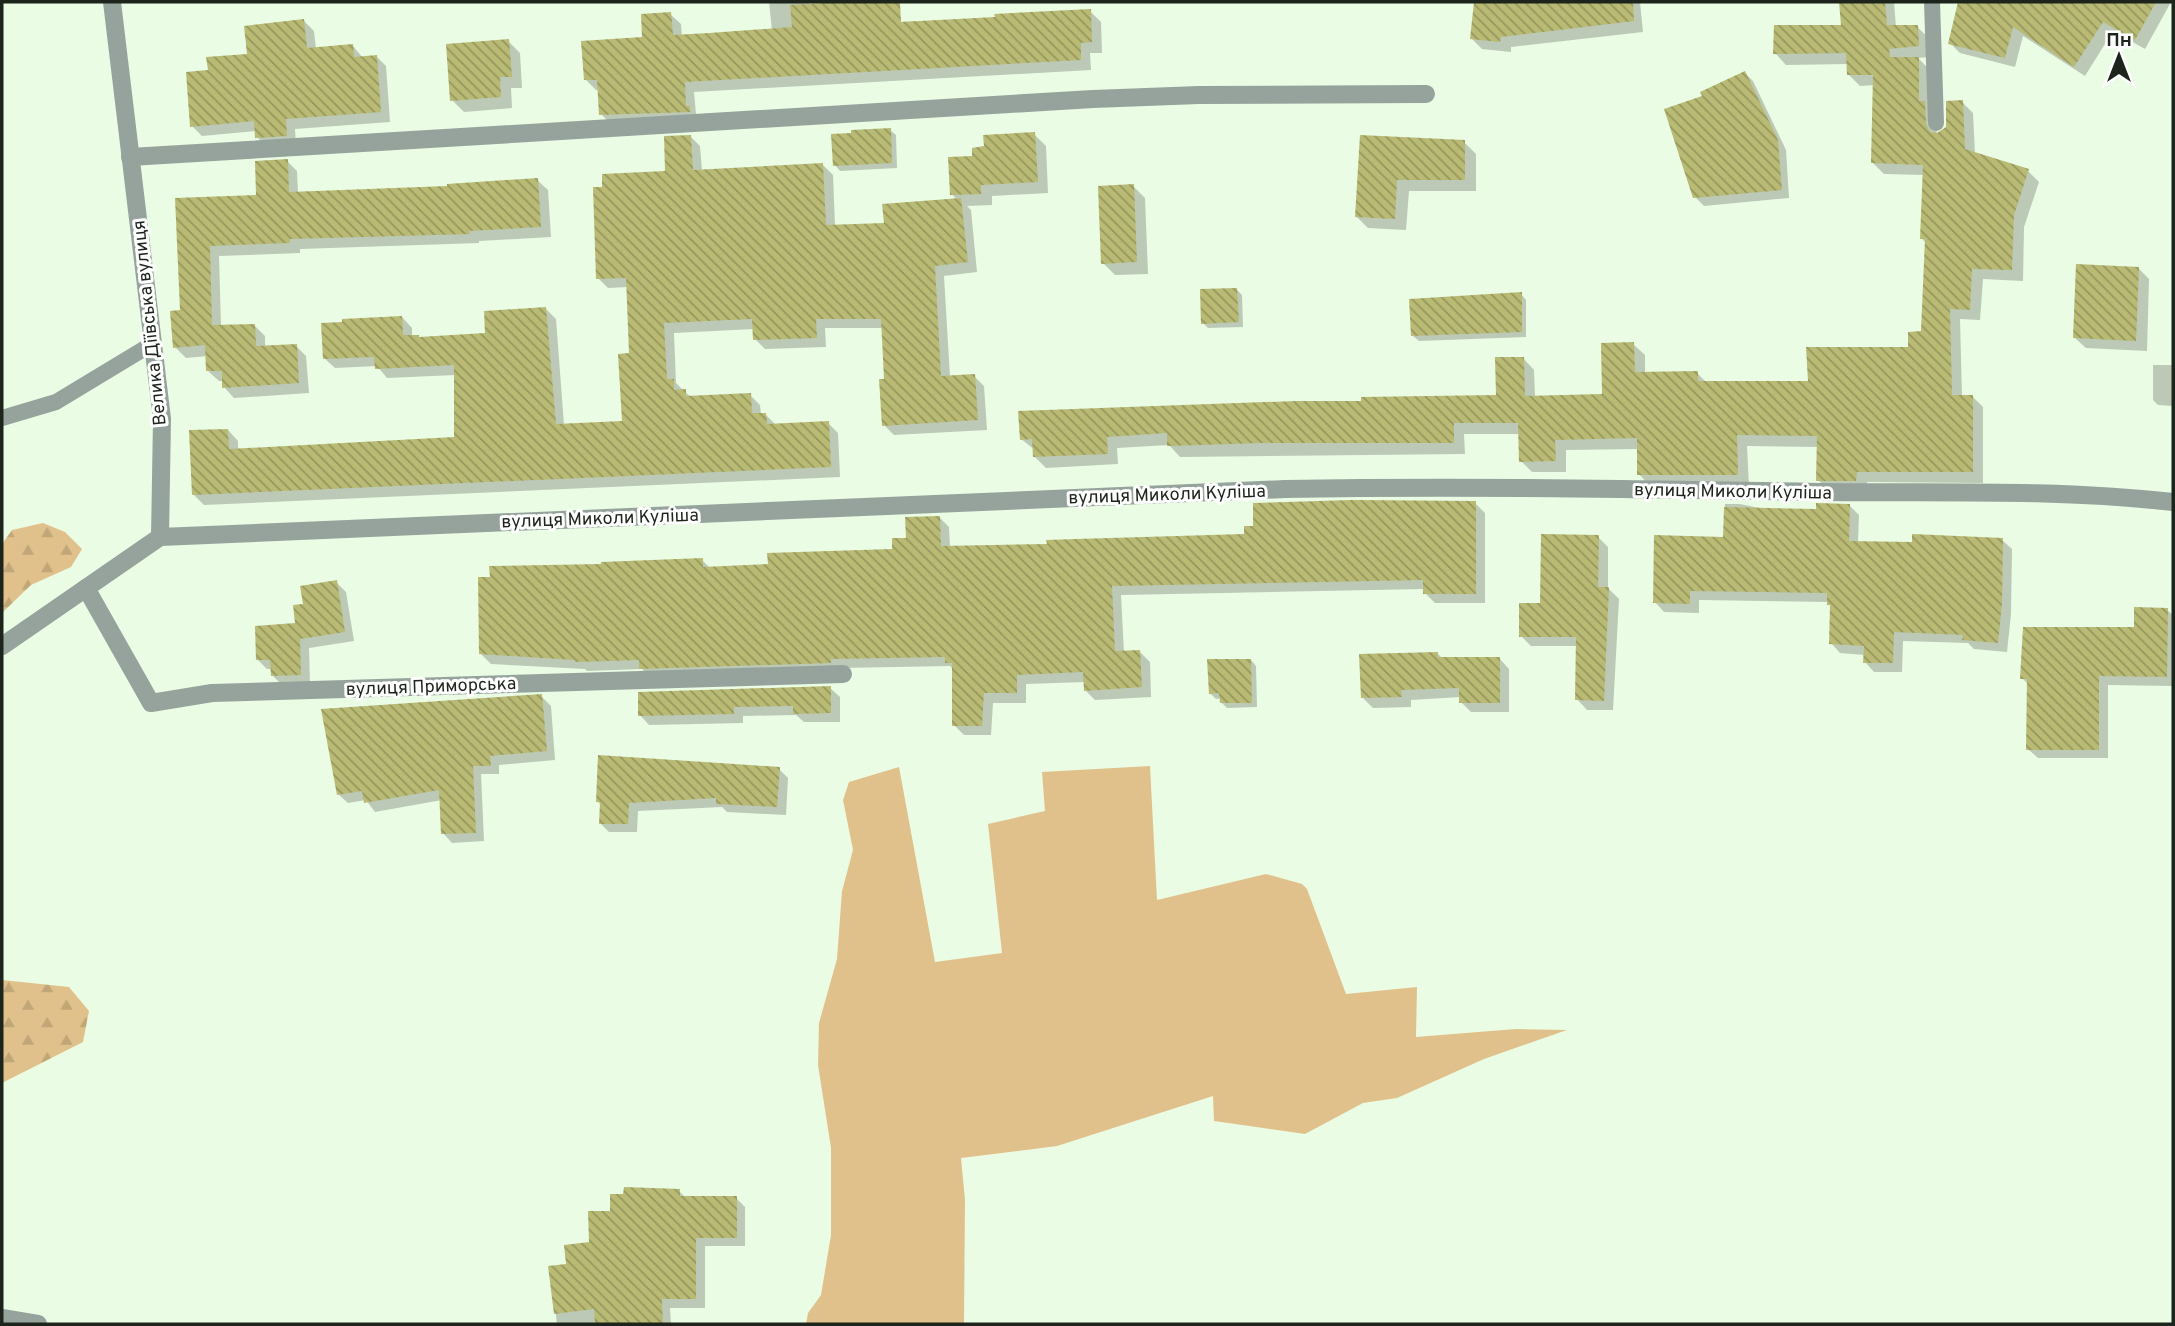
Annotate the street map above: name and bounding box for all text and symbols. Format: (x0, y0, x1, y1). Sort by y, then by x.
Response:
north arrow (2084, 21, 2154, 91)
text: Пн (2106, 29, 2132, 53)
street label: Велика Діївська вулиця (128, 219, 173, 427)
street label: вулиця Миколи Куліша (1634, 479, 1832, 506)
street label: вулиця Миколи Куліша (1068, 481, 1266, 510)
street label: вулиця Миколи Куліша (501, 505, 699, 534)
street label: вулиця Приморська (345, 673, 517, 702)

